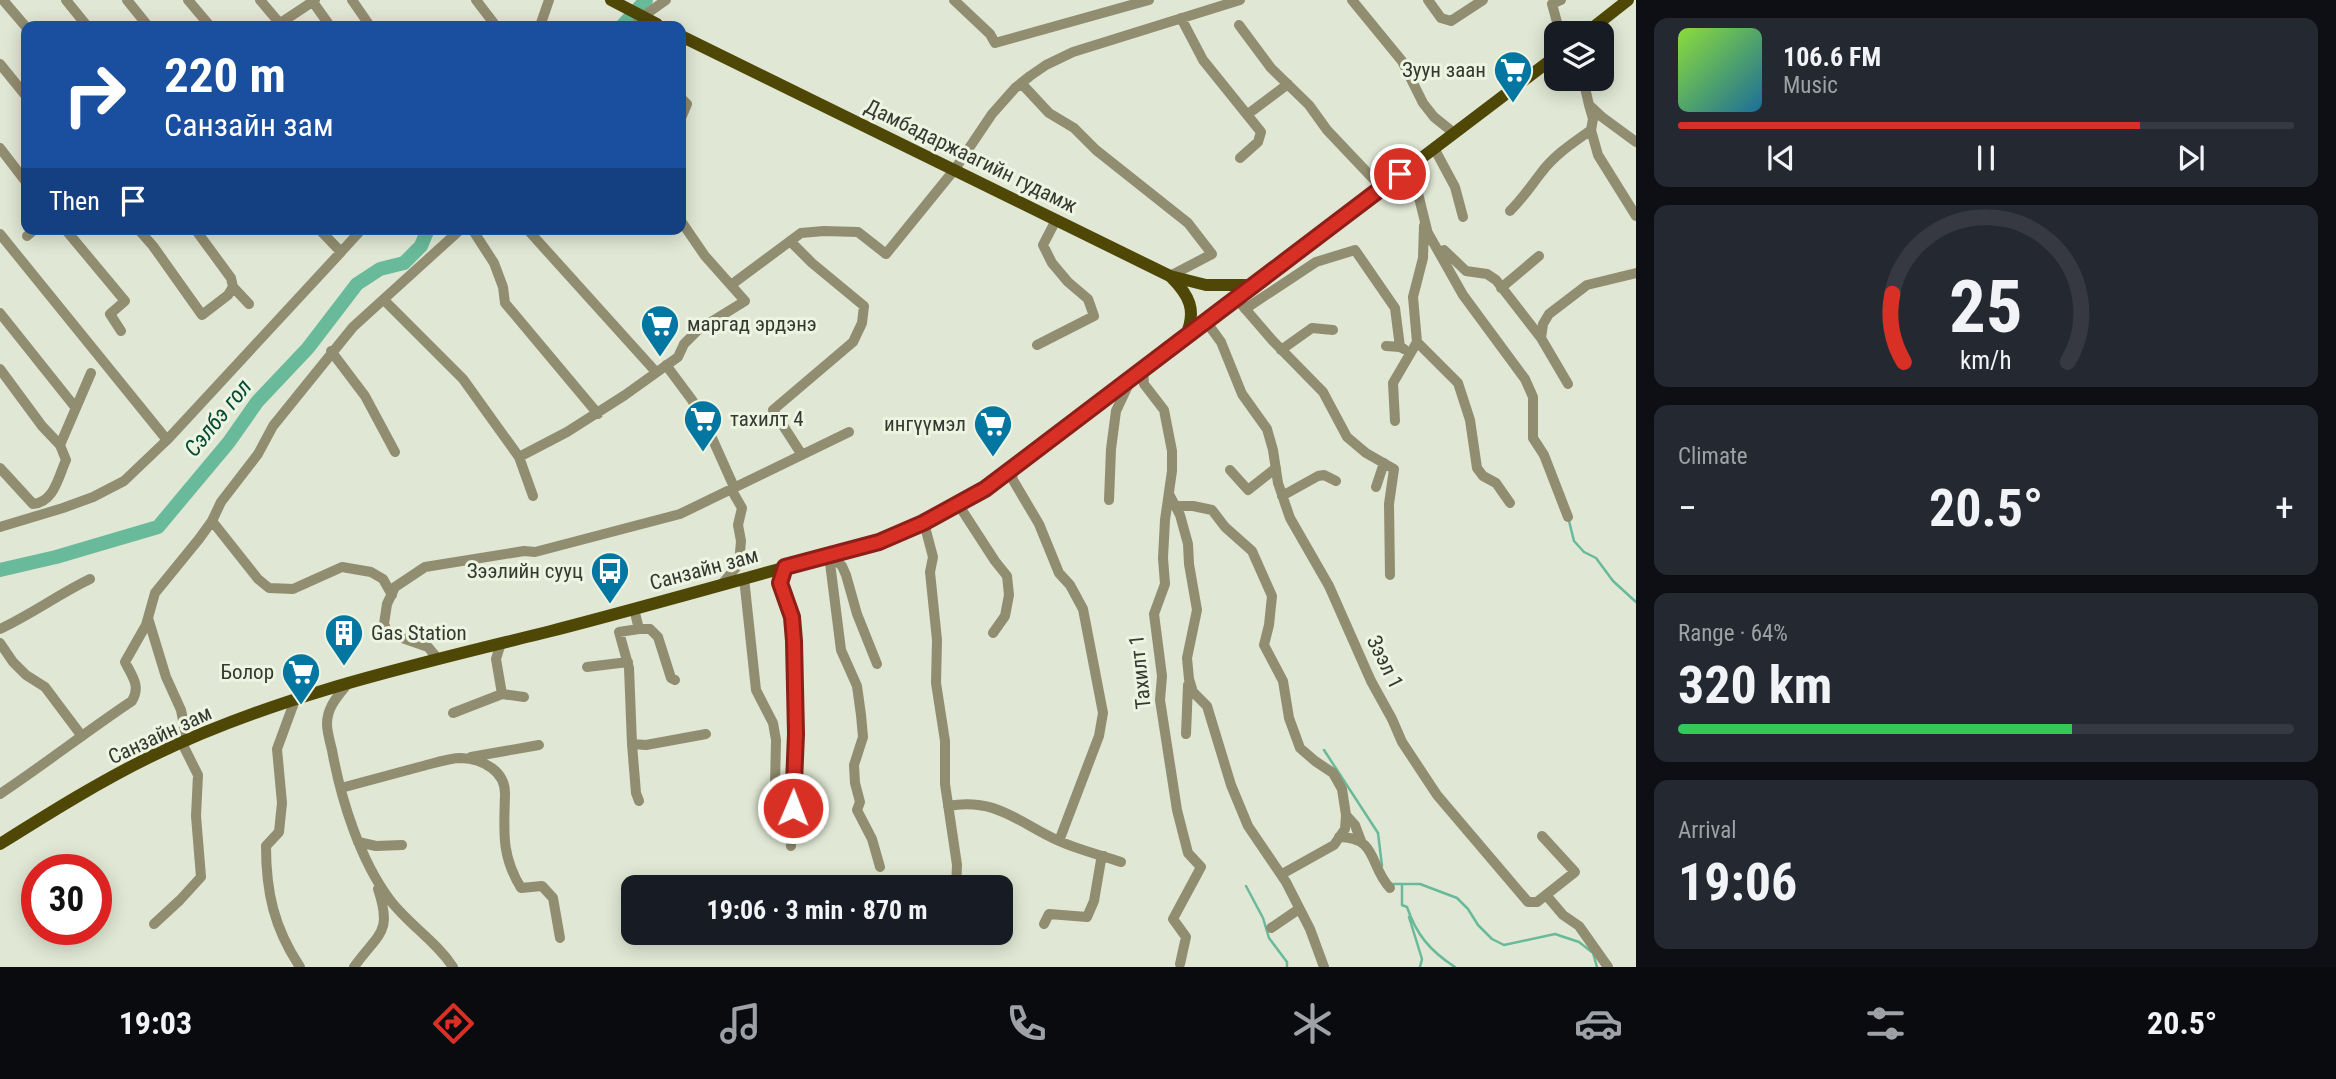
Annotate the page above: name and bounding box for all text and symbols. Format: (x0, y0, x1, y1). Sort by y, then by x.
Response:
map controls (1544, 21, 1614, 91)
button: layers (1544, 21, 1614, 91)
text: 106.6 FM (1783, 42, 1881, 72)
text: 220 m (164, 47, 286, 104)
icon: right (49, 49, 140, 140)
supermarket icon: Зуун заан (1492, 49, 1534, 104)
place label: Зуун заан (1402, 58, 1486, 82)
text: Music (1783, 72, 1838, 99)
street label: Дамбадаржаагийн гудамж (861, 94, 1081, 218)
text: Санзайн зам (164, 106, 334, 144)
icon: previous (1762, 139, 1800, 177)
icon: pause (1967, 139, 2005, 177)
icon: next (2172, 139, 2210, 177)
pin (1370, 144, 1430, 204)
icon: arrive (1381, 155, 1419, 193)
icon: arrive (114, 182, 152, 220)
text: Then (49, 186, 100, 216)
text: 25 (1949, 265, 2023, 351)
supermarket icon: маргад эрдэнэ (639, 303, 681, 358)
place label: маргад эрдэнэ (687, 312, 817, 336)
text: km/h (1960, 346, 2012, 375)
water label: Сэлбэ гол (179, 374, 257, 462)
supermarket icon: тахилт 4 (682, 398, 724, 453)
supermarket icon: ингүүмэл (972, 403, 1014, 458)
place label: тахилт 4 (730, 407, 804, 431)
place label: ингүүмэл (884, 412, 966, 436)
text: Climate (1678, 443, 1748, 470)
text: 20.5° (1929, 478, 2043, 539)
text: − (1678, 486, 1697, 530)
text: + (2275, 486, 2294, 530)
street label: Санзайн зам (647, 543, 761, 595)
bus stop icon: Зээлийн сууц (589, 550, 631, 605)
place label: Зээлийн сууц (467, 559, 583, 583)
building icon: Gas Station (323, 612, 365, 667)
text: Range · 64% (1678, 620, 1788, 647)
place label: Gas Station (371, 621, 467, 645)
street label: Зээл 1 (1362, 631, 1408, 693)
street label: Тахилт 1 (1124, 634, 1156, 710)
supermarket icon: Болор (280, 651, 322, 706)
text: 320 km (1678, 655, 1832, 716)
place label: Болор (220, 660, 274, 684)
street label: Санзайн зам (104, 701, 216, 769)
position arrow (756, 771, 830, 845)
text: Arrival (1678, 817, 1737, 844)
text: 19:06 (1678, 852, 1797, 913)
speed limit sign: 30 (21, 854, 112, 945)
text: 19:06 · 3 min · 870 m (707, 895, 927, 925)
icon: directions (429, 999, 478, 1048)
icon: music (716, 999, 765, 1048)
icon: phone (1002, 999, 1051, 1048)
icon: climate (1288, 999, 1337, 1048)
icon: car (1574, 999, 1623, 1048)
icon: filters (1861, 999, 1910, 1048)
text: 19:03 (119, 1004, 192, 1042)
text: 20.5° (2147, 1004, 2217, 1042)

